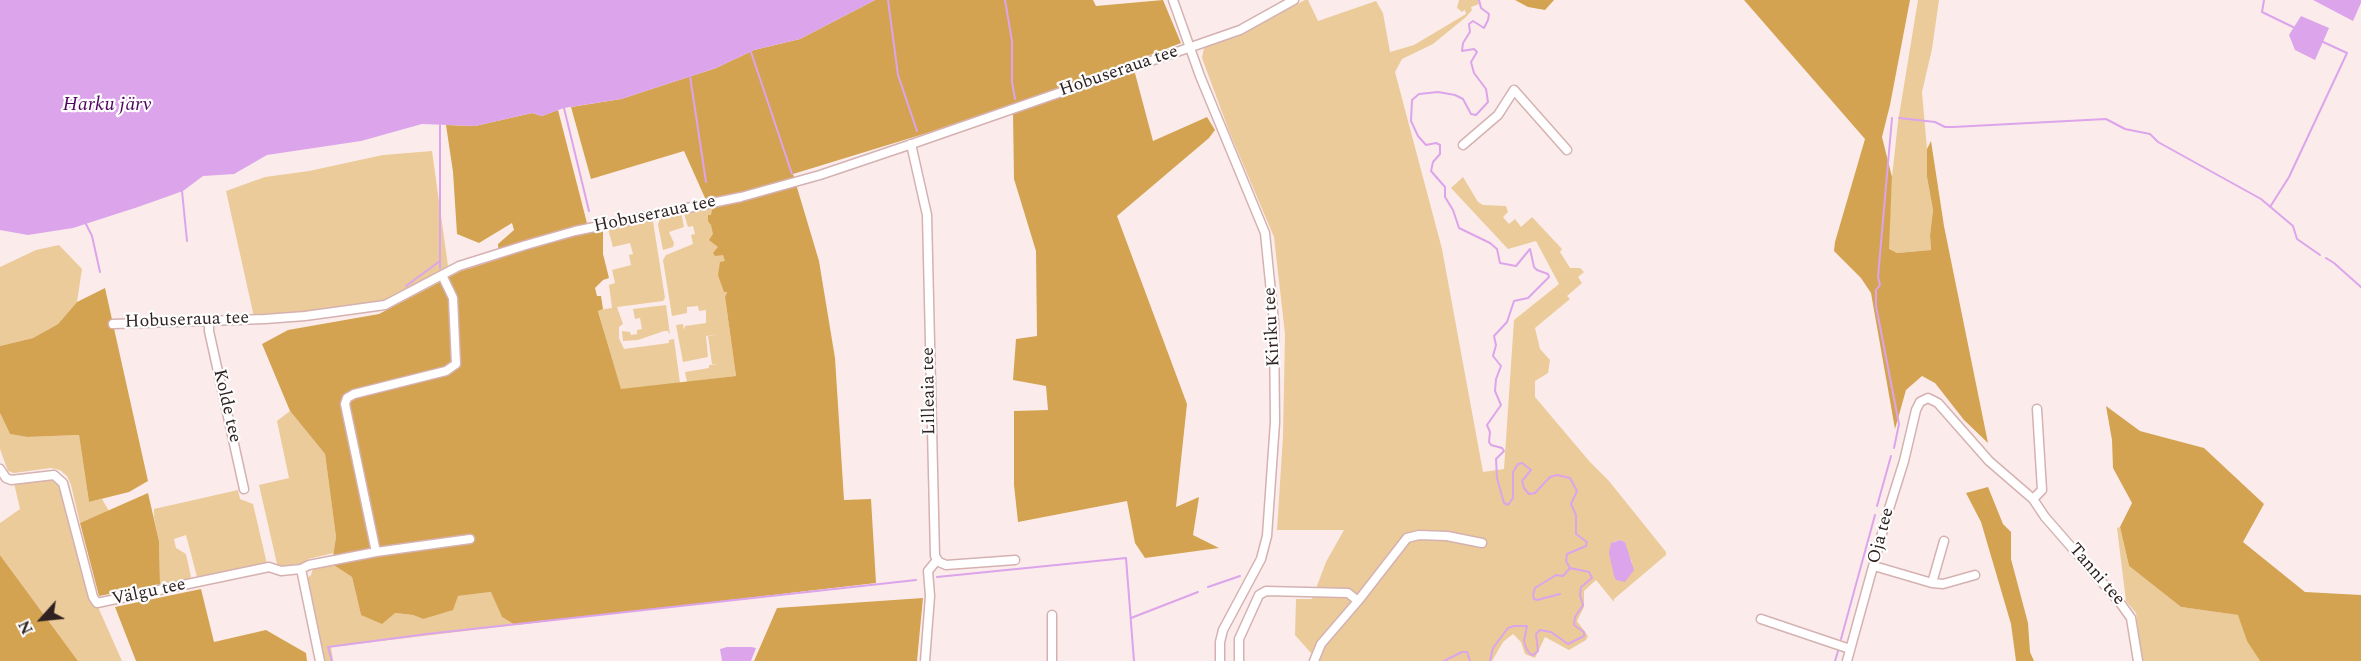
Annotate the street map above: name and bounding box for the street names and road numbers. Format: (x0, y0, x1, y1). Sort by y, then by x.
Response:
street label: Hobuseraua tee (1057, 42, 1181, 102)
street label: Hobuseraua tee (592, 192, 718, 238)
street label: Kiriku tee (1260, 287, 1286, 367)
street label: Hobuseraua tee (125, 308, 249, 334)
street label: Lilleaia tee (918, 347, 942, 435)
street label: Kolde tee (207, 367, 245, 445)
street label: Oja tee (1864, 506, 1900, 566)
street label: Tanni tee (2063, 540, 2129, 610)
street label: Välgu tee (110, 575, 188, 611)

